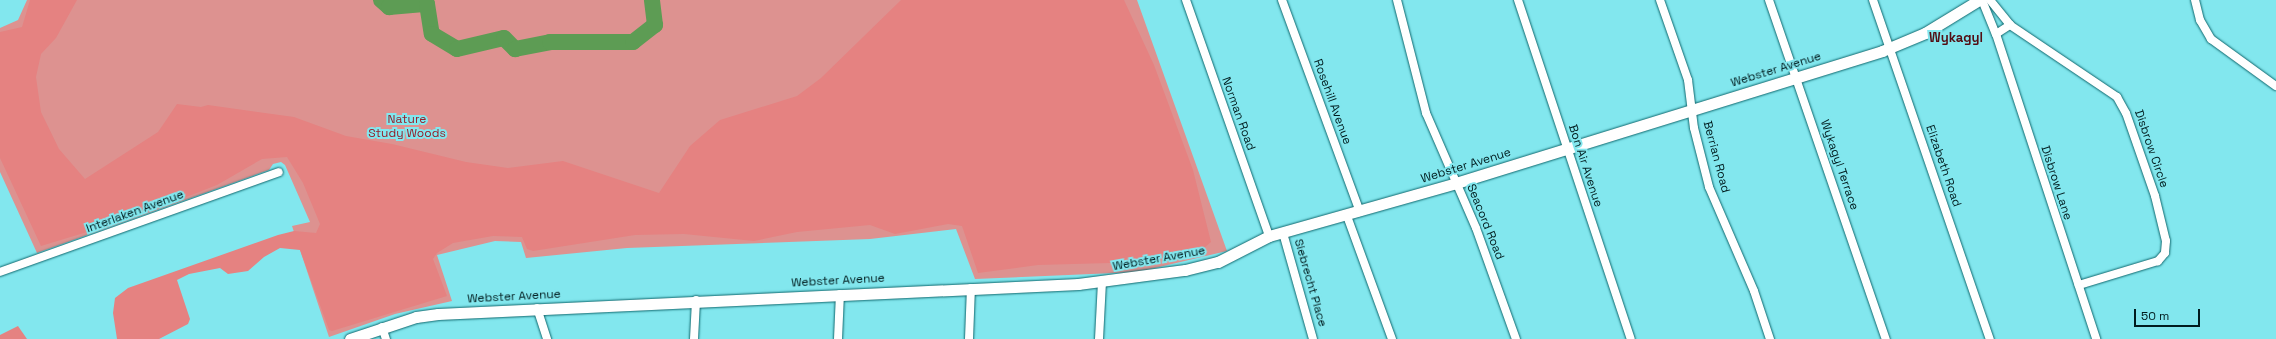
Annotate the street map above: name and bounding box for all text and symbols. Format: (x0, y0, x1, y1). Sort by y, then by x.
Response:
district label: Wykagyl (1929, 30, 1983, 46)
street label: Webster Avenue (1729, 49, 1823, 91)
street label: Rosehill Avenue (1310, 57, 1354, 147)
street label: Norman Road (1218, 75, 1258, 153)
street label: Disbrow Circle (2131, 108, 2171, 190)
park label: Nature Study Woods (368, 113, 446, 141)
street label: Wykagyl Terrace (1817, 118, 1861, 212)
street label: Berrian Road (1699, 119, 1733, 195)
street label: Bon Air Avenue (1565, 123, 1605, 209)
street label: Elizabeth Road (1922, 123, 1964, 209)
street label: Disbrow Lane (2037, 144, 2075, 222)
street label: Webster Avenue (1419, 145, 1513, 187)
street label: Seacord Road (1463, 182, 1507, 262)
street label: Interlaken Avenue (84, 188, 186, 236)
street label: Siebrecht Place (1291, 237, 1329, 329)
street label: Webster Avenue (1112, 244, 1206, 274)
street label: Webster Avenue (791, 271, 885, 291)
street label: Webster Avenue (467, 287, 561, 307)
scale bar (2136, 301, 2202, 327)
text: 50 m (2141, 308, 2169, 324)

